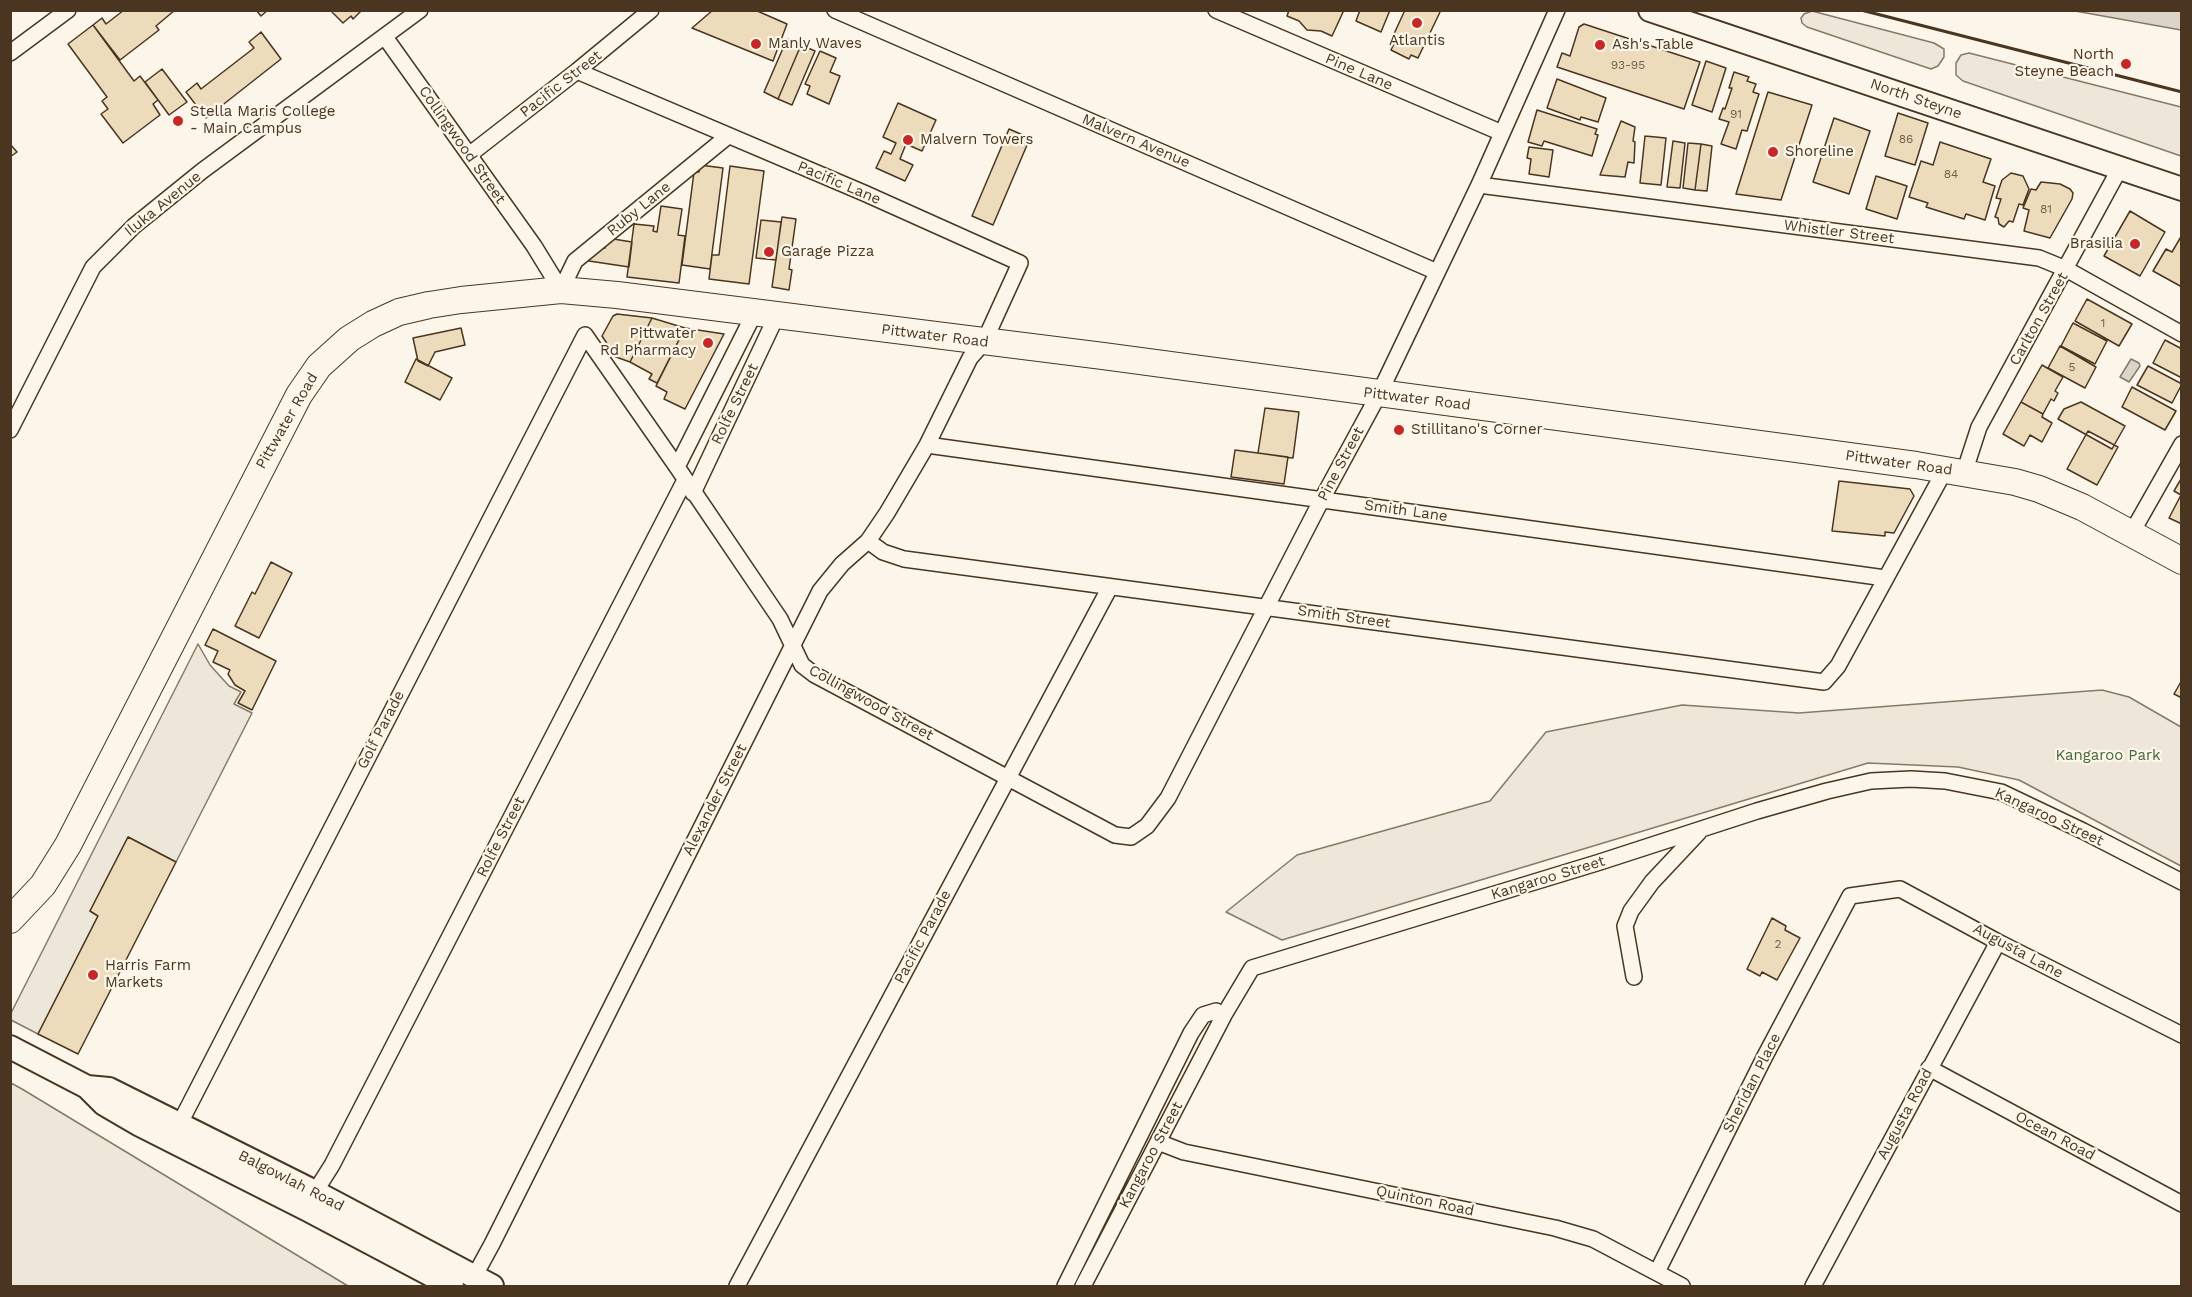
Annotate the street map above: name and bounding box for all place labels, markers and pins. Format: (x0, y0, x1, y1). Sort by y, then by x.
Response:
marker: Atlantis (1410, 16, 1424, 30)
place label: Atlantis (1389, 32, 1445, 50)
place label: Manly Waves (768, 35, 862, 53)
place label: Ash's Table (1612, 36, 1694, 54)
marker: Manly Waves (749, 37, 763, 51)
marker: Ash's Table (1593, 38, 1607, 52)
place label: North Steyne Beach (2014, 46, 2114, 81)
marker: North Steyne Beach (2119, 57, 2133, 71)
place label: Stella Maris College - Main Campus (190, 103, 335, 138)
marker: Stella Maris College - Main Campus (171, 114, 185, 128)
place label: Malvern Towers (920, 131, 1033, 149)
marker: Malvern Towers (901, 133, 915, 147)
place label: Shoreline (1785, 143, 1854, 161)
marker: Shoreline (1766, 145, 1780, 159)
place label: Brasilia (2070, 235, 2123, 253)
marker: Brasilia (2128, 237, 2142, 251)
place label: Garage Pizza (781, 243, 874, 261)
marker: Garage Pizza (762, 245, 776, 259)
place label: Pittwater Rd Pharmacy (600, 325, 696, 360)
marker: Pittwater Rd Pharmacy (701, 336, 715, 350)
place label: Stillitano's Corner (1411, 421, 1543, 439)
marker: Stillitano's Corner (1392, 423, 1406, 437)
place label: Harris Farm Markets (105, 957, 191, 992)
marker: Harris Farm Markets (86, 968, 100, 982)

